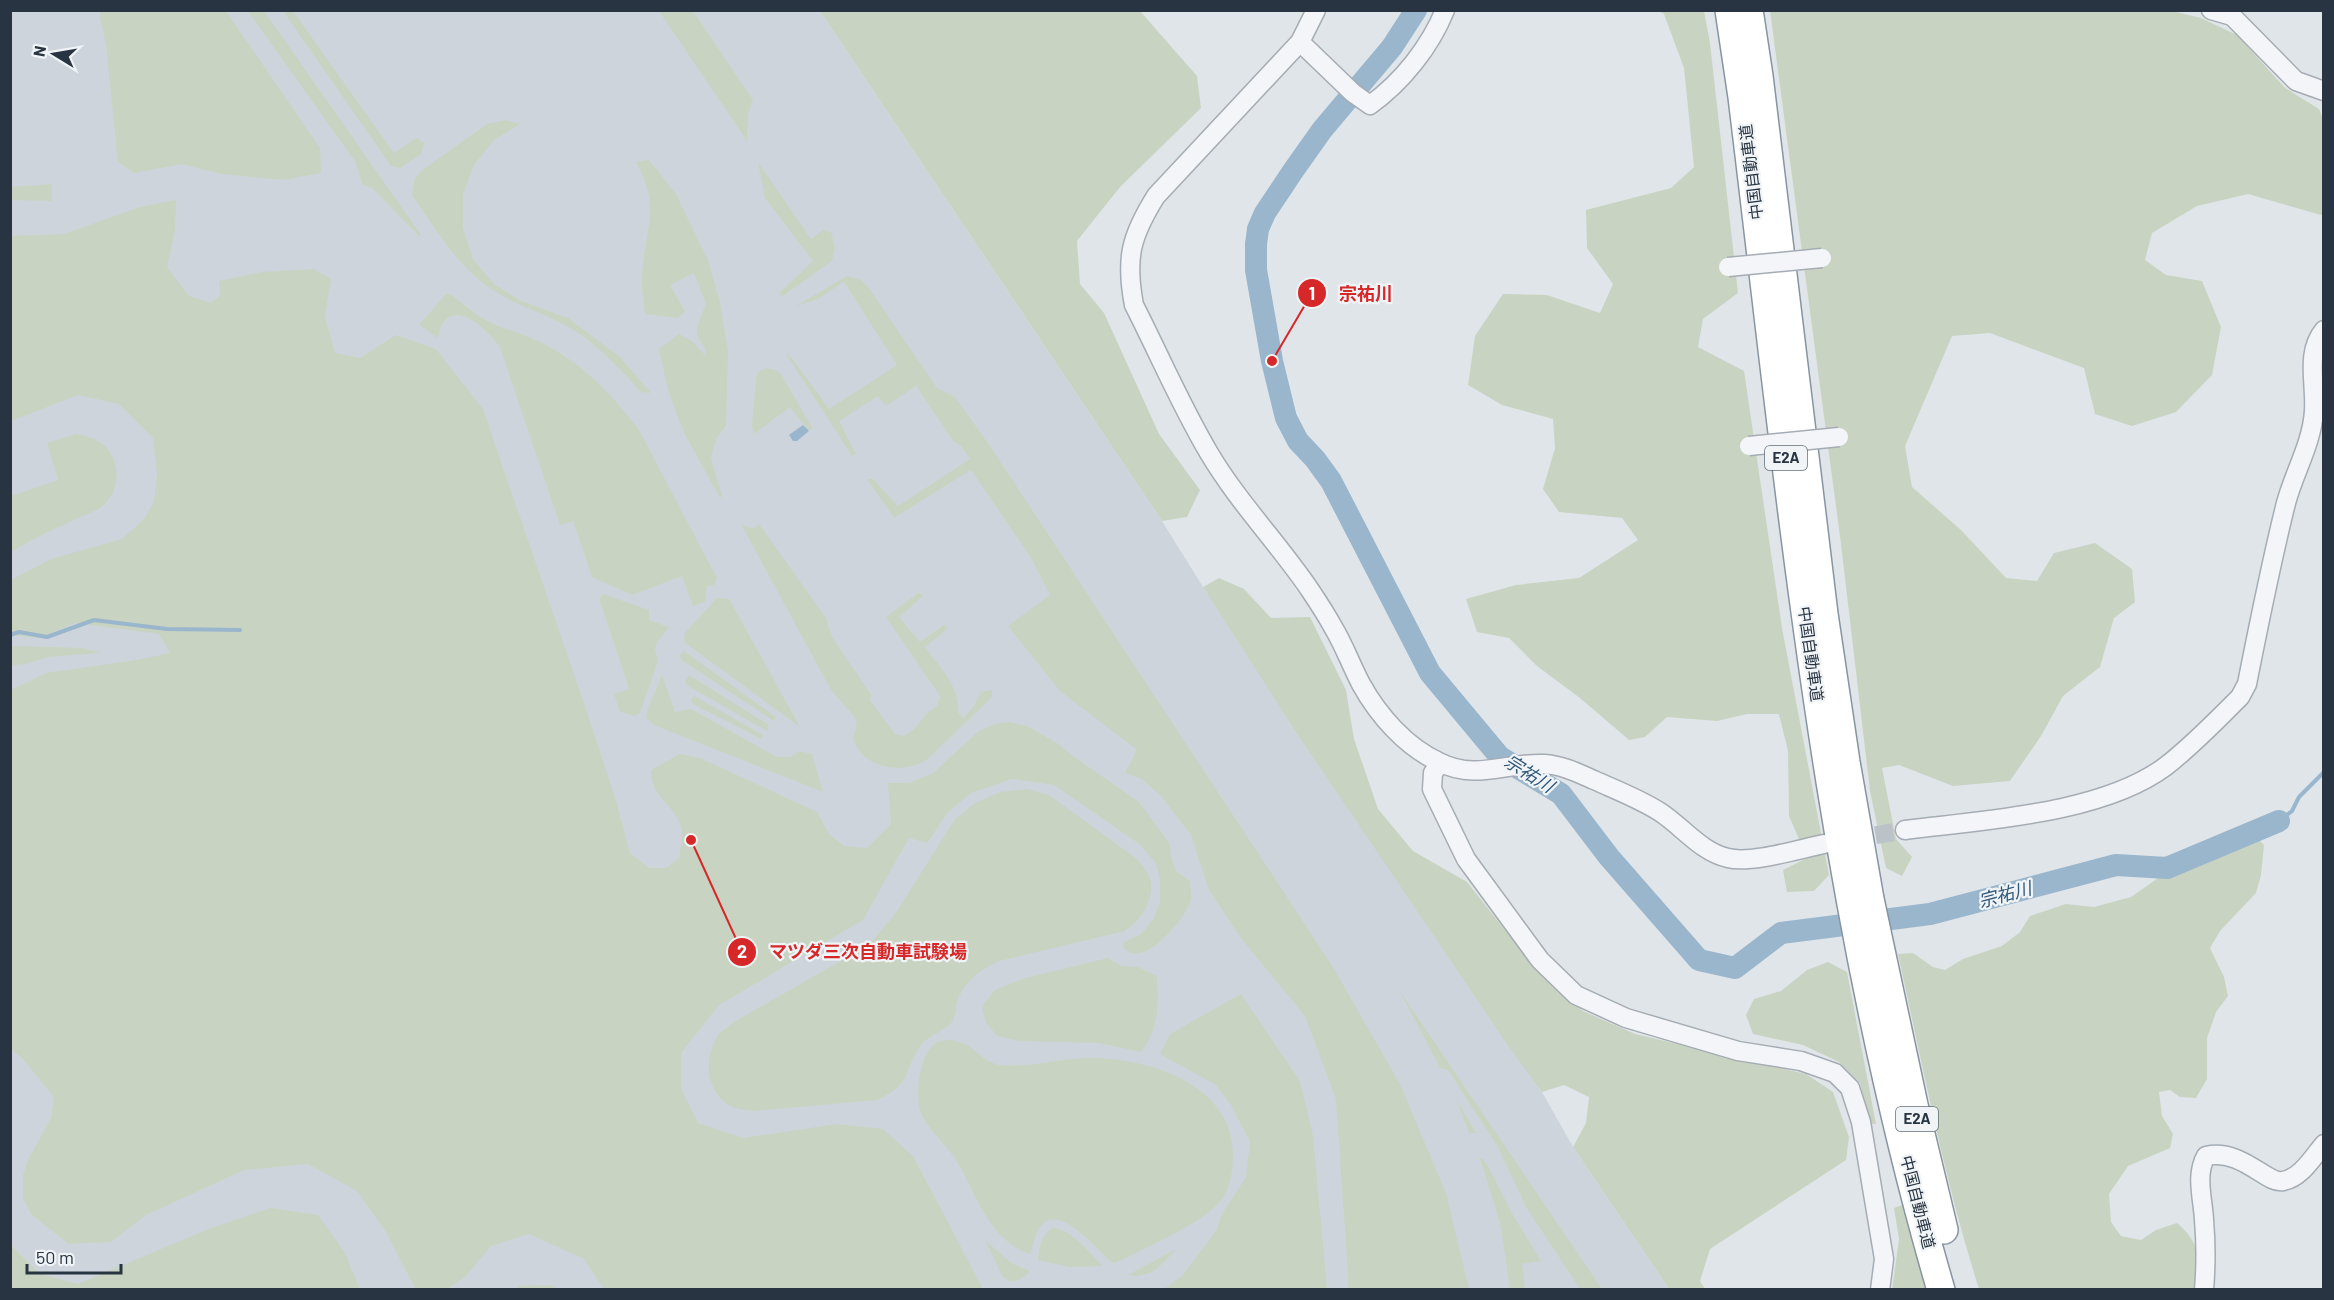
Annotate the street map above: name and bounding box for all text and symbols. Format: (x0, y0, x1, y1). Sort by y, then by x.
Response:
north arrow (24, 24, 84, 84)
text: N (28, 44, 49, 58)
street label: 中国自動車道 (1735, 123, 1766, 221)
callout: 宗祐川 (1297, 275, 1405, 311)
text: 1 (1309, 282, 1315, 304)
text: 宗祐川 (1339, 282, 1393, 304)
road number: E2A (1765, 446, 1807, 470)
street label: 中国自動車道 (1795, 605, 1828, 703)
water label: 宗祐川 (1501, 750, 1560, 798)
water label: 宗祐川 (1976, 876, 2036, 912)
callout: マツダ三次自動車試験場 (727, 934, 979, 970)
text: 2 (737, 940, 747, 962)
text: マツダ三次自動車試験場 (769, 940, 967, 962)
road number: E2A (1896, 1107, 1938, 1131)
street label: 中国自動車道 (1898, 1153, 1939, 1251)
scale bar (27, 1237, 122, 1275)
text: 50 m (36, 1246, 74, 1268)

